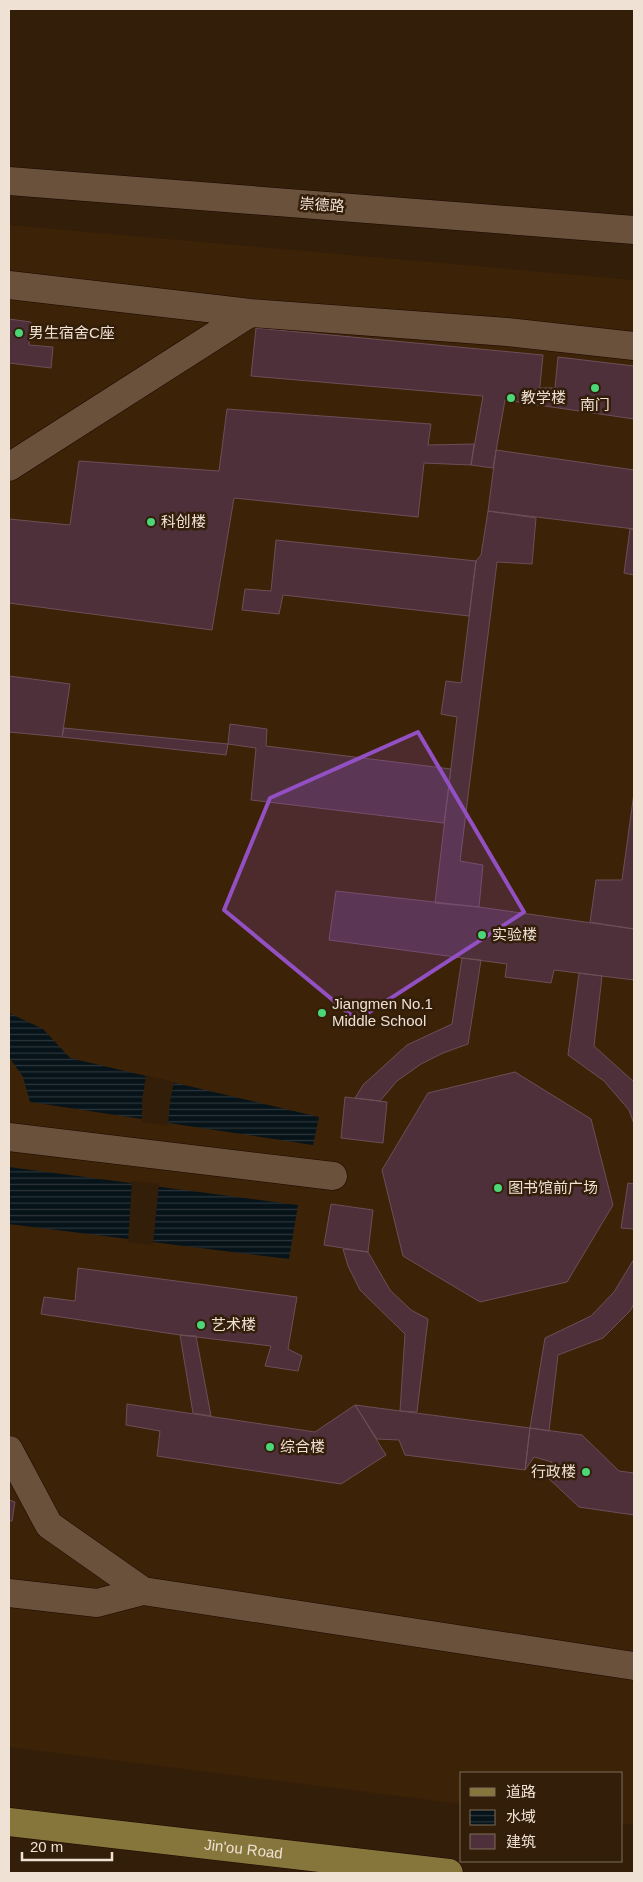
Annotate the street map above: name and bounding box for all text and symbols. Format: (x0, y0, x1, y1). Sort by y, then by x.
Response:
street label: 崇德路 (299, 194, 345, 215)
place label: 男生宿舍C座 (29, 324, 115, 341)
marker: 男生宿舍C座 (13, 327, 25, 339)
marker: 南门 (589, 382, 601, 394)
place label: 教学楼 (521, 389, 566, 406)
marker: 教学楼 (505, 392, 517, 404)
place label: 南门 (580, 396, 610, 413)
place label: 科创楼 (161, 513, 206, 530)
marker: 科创楼 (145, 516, 157, 528)
place label: 实验楼 (492, 926, 537, 943)
marker: 实验楼 (476, 929, 488, 941)
place label: Jiangmen No.1 Middle School (332, 995, 433, 1029)
marker: Jiangmen No.1 Middle School (316, 1007, 328, 1019)
place label: 图书馆前广场 (508, 1179, 598, 1196)
marker: 图书馆前广场 (492, 1182, 504, 1194)
place label: 艺术楼 (211, 1316, 256, 1333)
marker: 艺术楼 (195, 1319, 207, 1331)
place label: 综合楼 (280, 1438, 325, 1455)
marker: 综合楼 (264, 1441, 276, 1453)
place label: 行政楼 (531, 1463, 576, 1480)
marker: 行政楼 (580, 1466, 592, 1478)
legend (460, 1772, 623, 1862)
text: 道路 (506, 1783, 536, 1800)
text: 水域 (506, 1808, 536, 1825)
scale bar (22, 1830, 112, 1862)
text: 建筑 (506, 1833, 536, 1850)
street label: Jin'ou Road (203, 1836, 284, 1862)
text: 20 m (30, 1838, 63, 1855)

